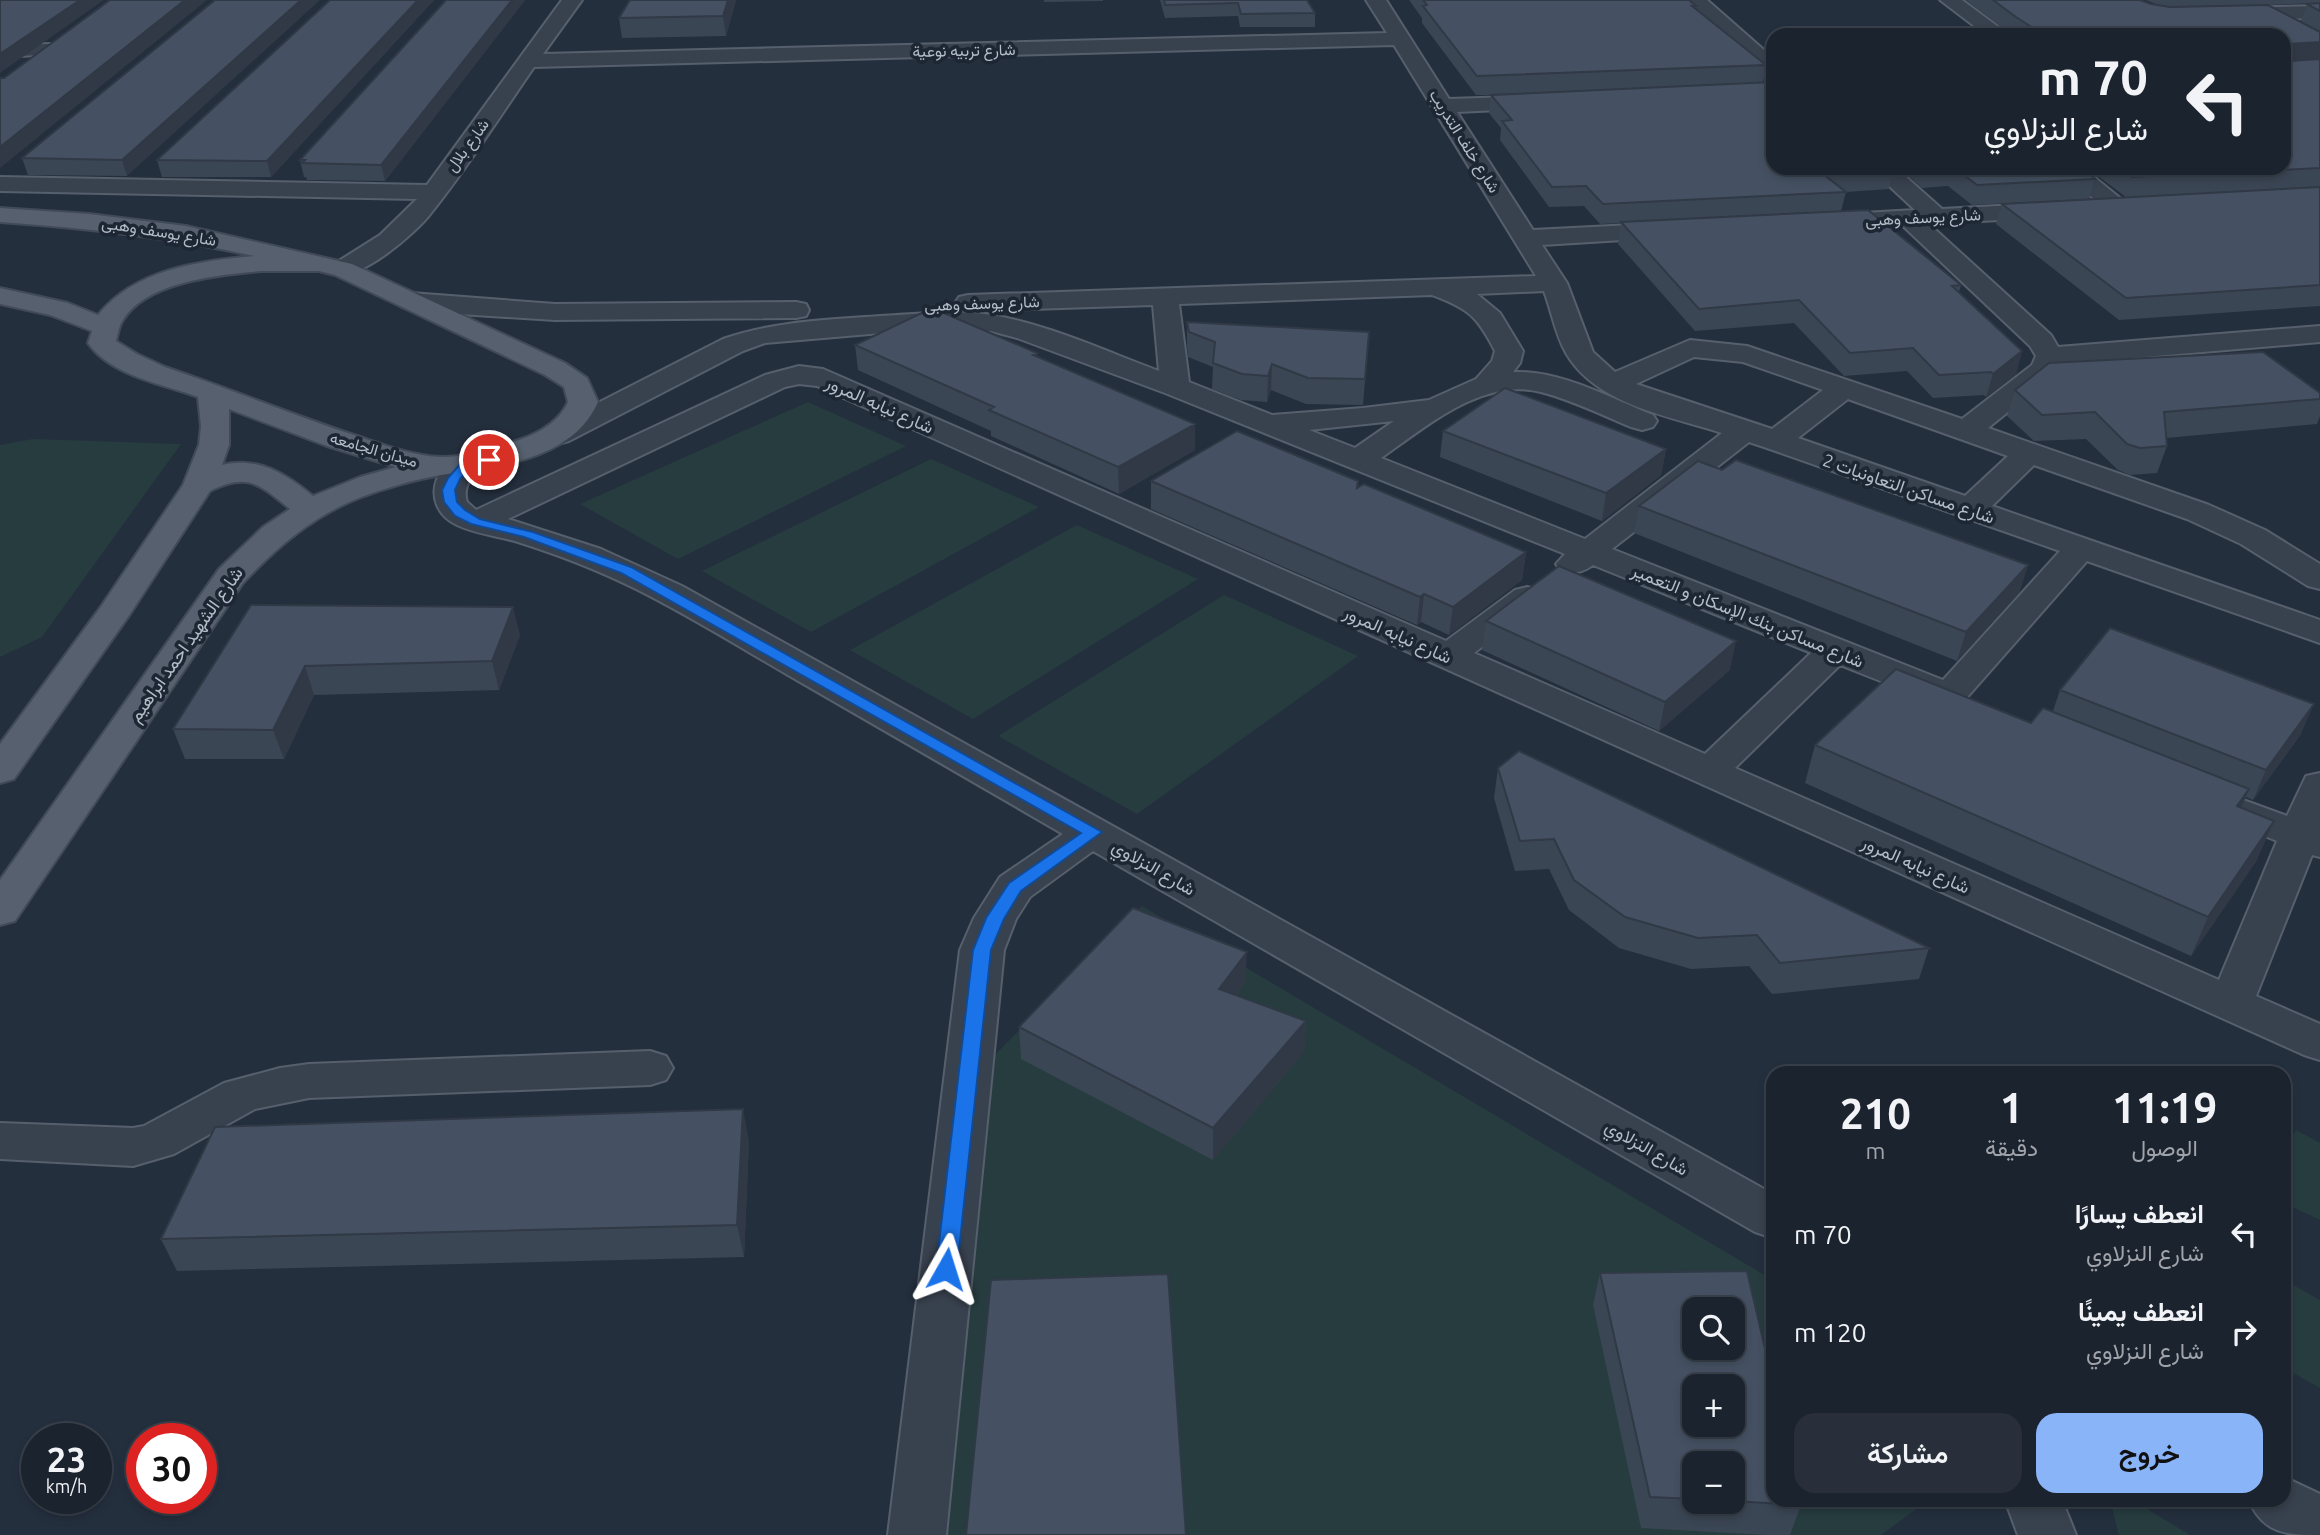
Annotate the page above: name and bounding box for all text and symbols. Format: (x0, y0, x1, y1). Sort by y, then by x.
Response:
street label: شارع تربيه نوعية (912, 40, 1016, 63)
text: 70 m (2039, 49, 2148, 104)
icon: left (2172, 56, 2263, 147)
street label: شارع خلف التدريب (1424, 86, 1504, 197)
text: شارع النزلاوي (1984, 110, 2148, 146)
street label: شارع بلال (442, 115, 494, 177)
street label: شارع يوسف وهبى (1865, 205, 1981, 232)
street label: شارع يوسف وهبى (100, 213, 217, 252)
street label: شارع يوسف وهبى (924, 292, 1040, 317)
street label: شارع نيابه المرور (821, 371, 937, 439)
street label: ميدان الجامعه (328, 428, 420, 471)
pin (459, 430, 519, 490)
icon: arrive (470, 441, 508, 479)
street label: شارع مساكن التعاونيات 2 (1820, 449, 1997, 530)
street label: شارع مساكن بنك الإسكان و التعمير (1627, 559, 1867, 674)
street label: شارع الشهيد احمد ابراهيم (124, 563, 248, 727)
street label: شارع نيابه المرور (1339, 601, 1455, 669)
street label: شارع نيابه المرور (1857, 831, 1973, 899)
street label: شارع النزلاوي (1106, 835, 1199, 904)
text: 1 (2000, 1084, 2023, 1131)
text: 11:19 (2112, 1084, 2217, 1131)
text: 210 (1840, 1090, 1911, 1137)
street label: شارع النزلاوي (1599, 1115, 1692, 1184)
text: دقيقة (1985, 1135, 2038, 1160)
text: الوصول (2131, 1135, 2198, 1160)
text: m (1866, 1138, 1885, 1163)
text: انعطف يسارًا (2075, 1199, 2204, 1228)
icon: left (2225, 1215, 2263, 1253)
text: 70 m (1794, 1220, 1852, 1249)
position arrow (909, 1232, 983, 1306)
text: شارع النزلاوي (2086, 1240, 2204, 1265)
map controls (1682, 1297, 1745, 1514)
button: search (1682, 1297, 1745, 1360)
text: انعطف يمينًا (2078, 1297, 2204, 1326)
icon: right (2225, 1313, 2263, 1351)
text: 120 m (1794, 1318, 1866, 1347)
text: شارع النزلاوي (2086, 1338, 2204, 1363)
button: + (1682, 1374, 1745, 1437)
button: مشاركة (1794, 1413, 2022, 1493)
button: خروج (2036, 1413, 2263, 1493)
speed limit sign: 30 (126, 1423, 217, 1514)
text: 23 (47, 1439, 86, 1479)
button: − (1682, 1451, 1745, 1514)
text: km/h (46, 1476, 87, 1496)

